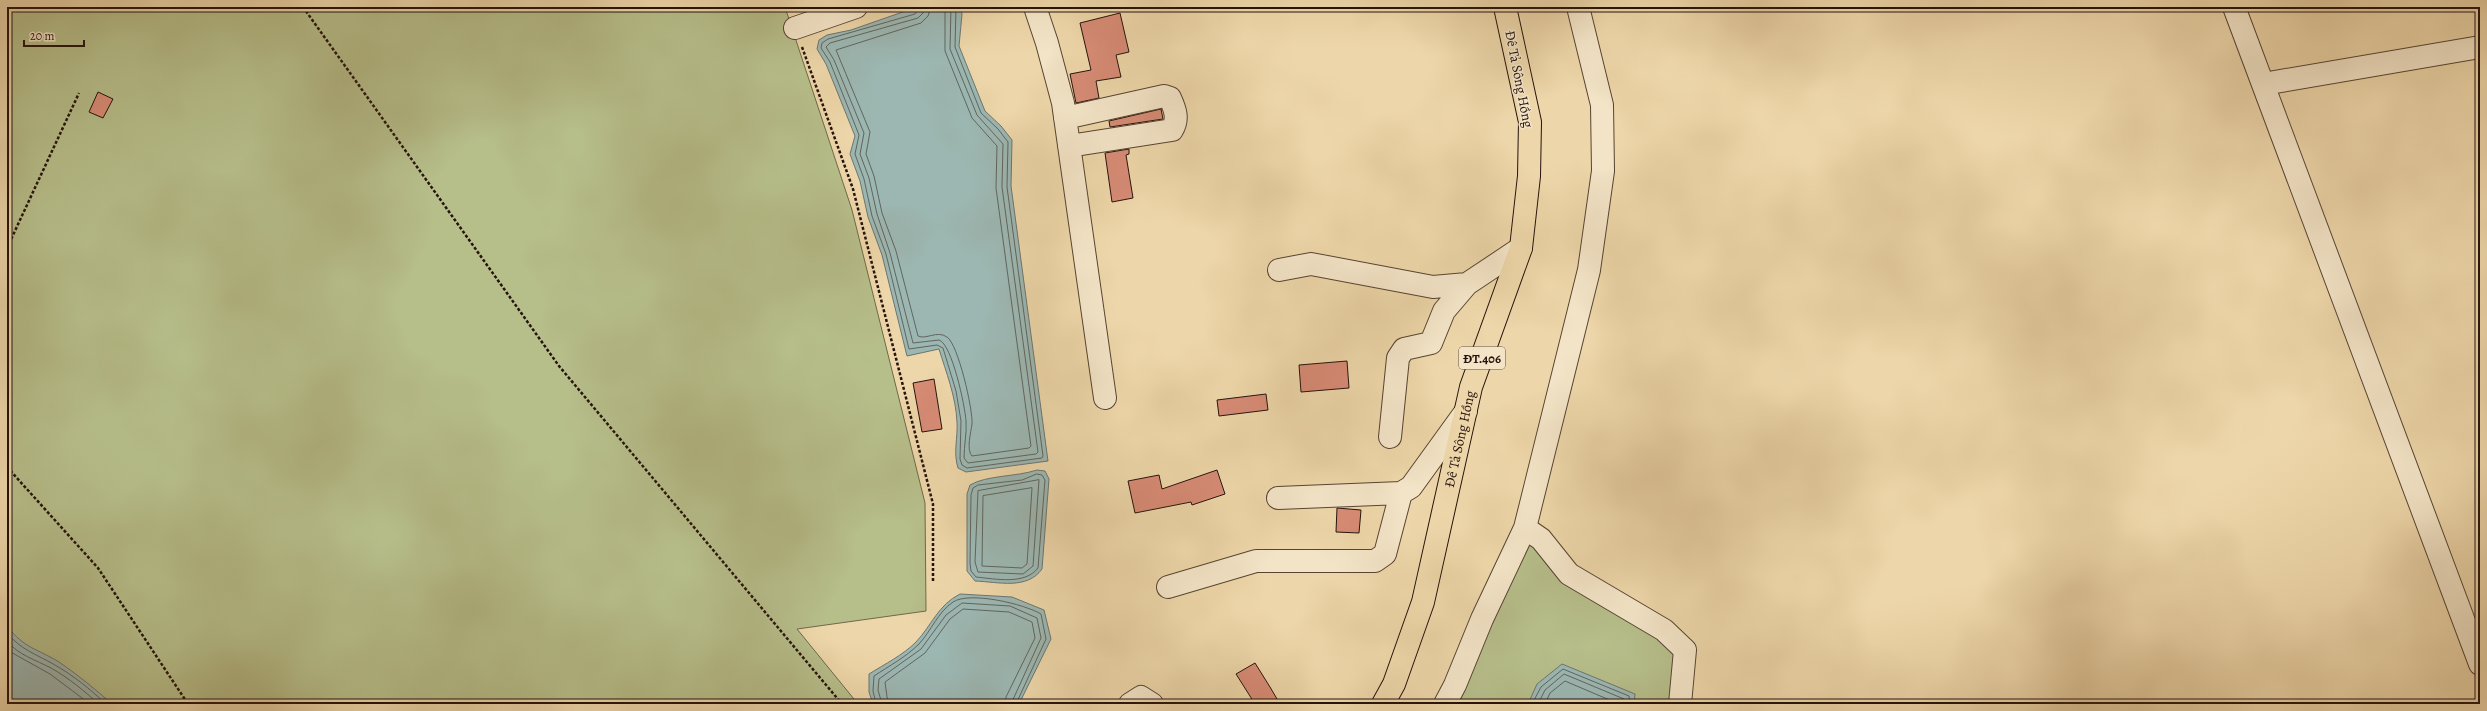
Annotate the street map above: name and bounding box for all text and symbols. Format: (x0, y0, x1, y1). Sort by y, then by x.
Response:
scale bar (24, 22, 84, 48)
text: 20 m (30, 28, 54, 44)
street label: Đê Tả Sông Hồng (1500, 29, 1538, 129)
road number: ĐT.406 (1459, 347, 1505, 369)
street label: Đê Tả Sông Hồng (1439, 388, 1479, 489)

